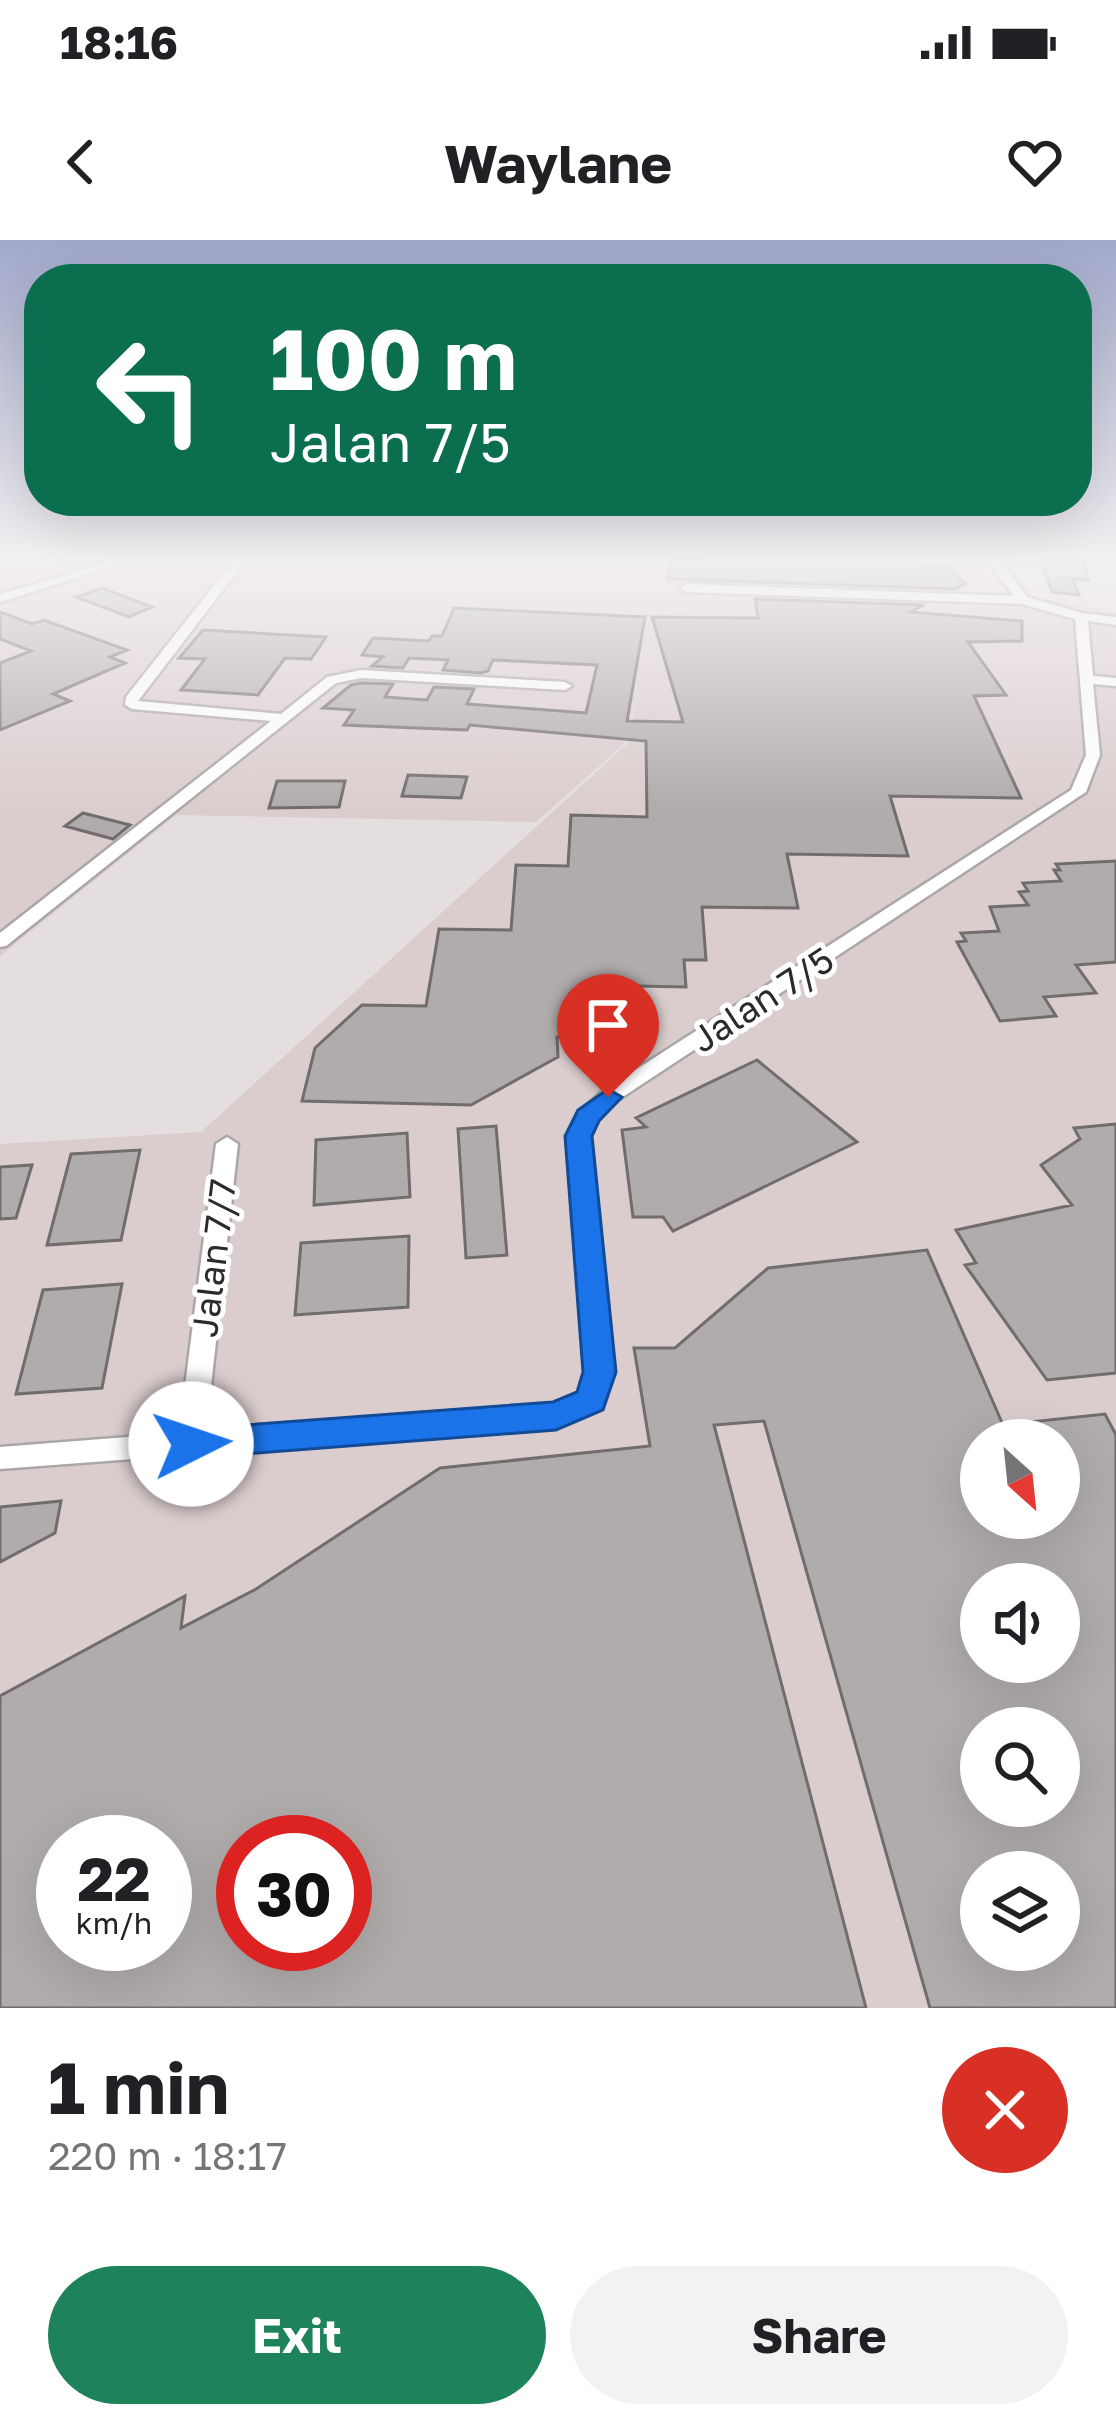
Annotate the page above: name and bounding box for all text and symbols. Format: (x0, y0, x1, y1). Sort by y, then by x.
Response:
text: 18:16 (60, 15, 178, 69)
icon: back (48, 129, 114, 195)
icon: heart (1002, 129, 1068, 195)
text: Waylane (444, 130, 672, 195)
text: 100 m (270, 308, 517, 408)
icon: left (72, 312, 228, 468)
text: Jalan 7/5 (270, 409, 511, 474)
street label: Jalan 7/5 (683, 937, 841, 1061)
pin (557, 974, 659, 1097)
icon: arrive (575, 992, 641, 1058)
street label: Jalan 7/7 (182, 1177, 244, 1339)
position arrow (128, 1381, 254, 1507)
north arrow (960, 1419, 1080, 1539)
map controls (960, 1419, 1080, 1971)
button: sound (960, 1563, 1080, 1683)
button: search (960, 1707, 1080, 1827)
speed limit sign: 30 (216, 1815, 372, 1971)
text: 22 (77, 1842, 151, 1914)
button: layers (960, 1851, 1080, 1971)
text: km/h (76, 1905, 152, 1941)
text: 1 min (48, 2043, 229, 2130)
button: close (942, 2047, 1068, 2173)
text: 220 m · 18:17 (48, 2132, 287, 2179)
button: Exit (48, 2266, 546, 2404)
button: Share (570, 2266, 1068, 2404)

